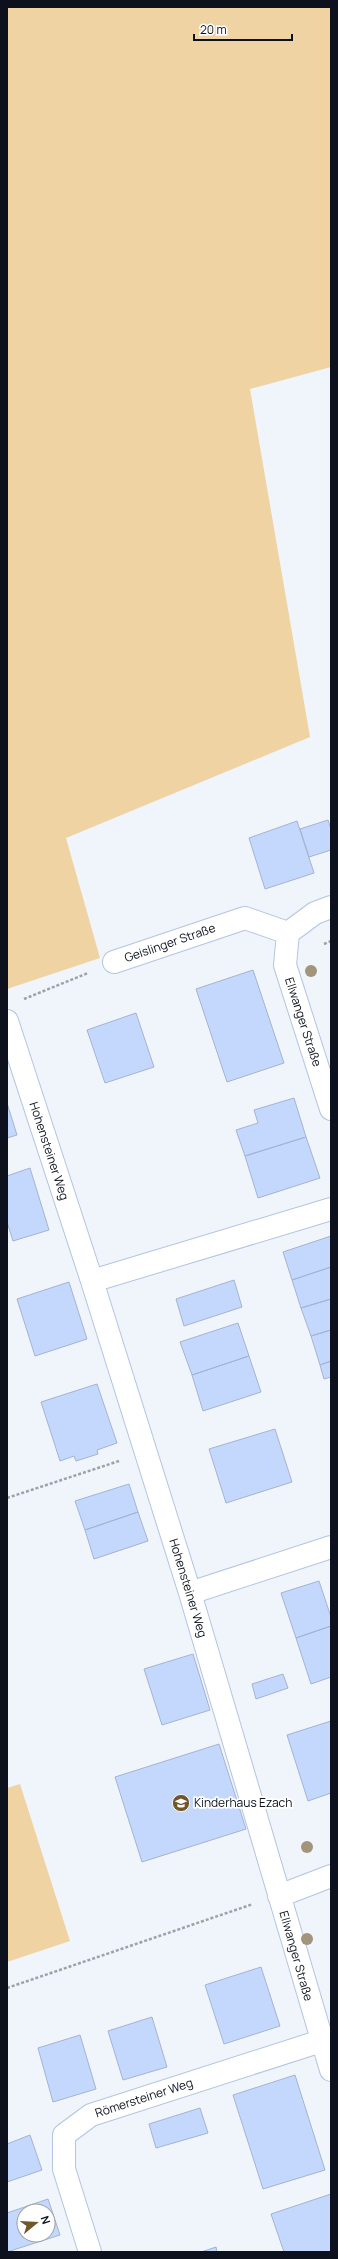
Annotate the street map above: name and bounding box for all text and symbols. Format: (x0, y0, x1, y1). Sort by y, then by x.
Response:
scale bar (194, 16, 292, 42)
text: 20 m (200, 21, 227, 38)
street label: Geislinger Straße (122, 919, 218, 966)
street label: Ellwanger Straße (281, 975, 326, 1069)
street label: Hohensteiner Weg (26, 1099, 73, 1202)
street label: Hohensteiner Weg (165, 1536, 212, 1639)
school or university icon: Kinderhaus Ezach (171, 1793, 191, 1813)
place label: Kinderhaus Ezach (194, 1794, 292, 1811)
street label: Ellwanger Straße (275, 1909, 317, 2003)
street label: Römersteiner Weg (93, 2074, 195, 2121)
north arrow (16, 2203, 56, 2243)
text: N (38, 2214, 54, 2226)

